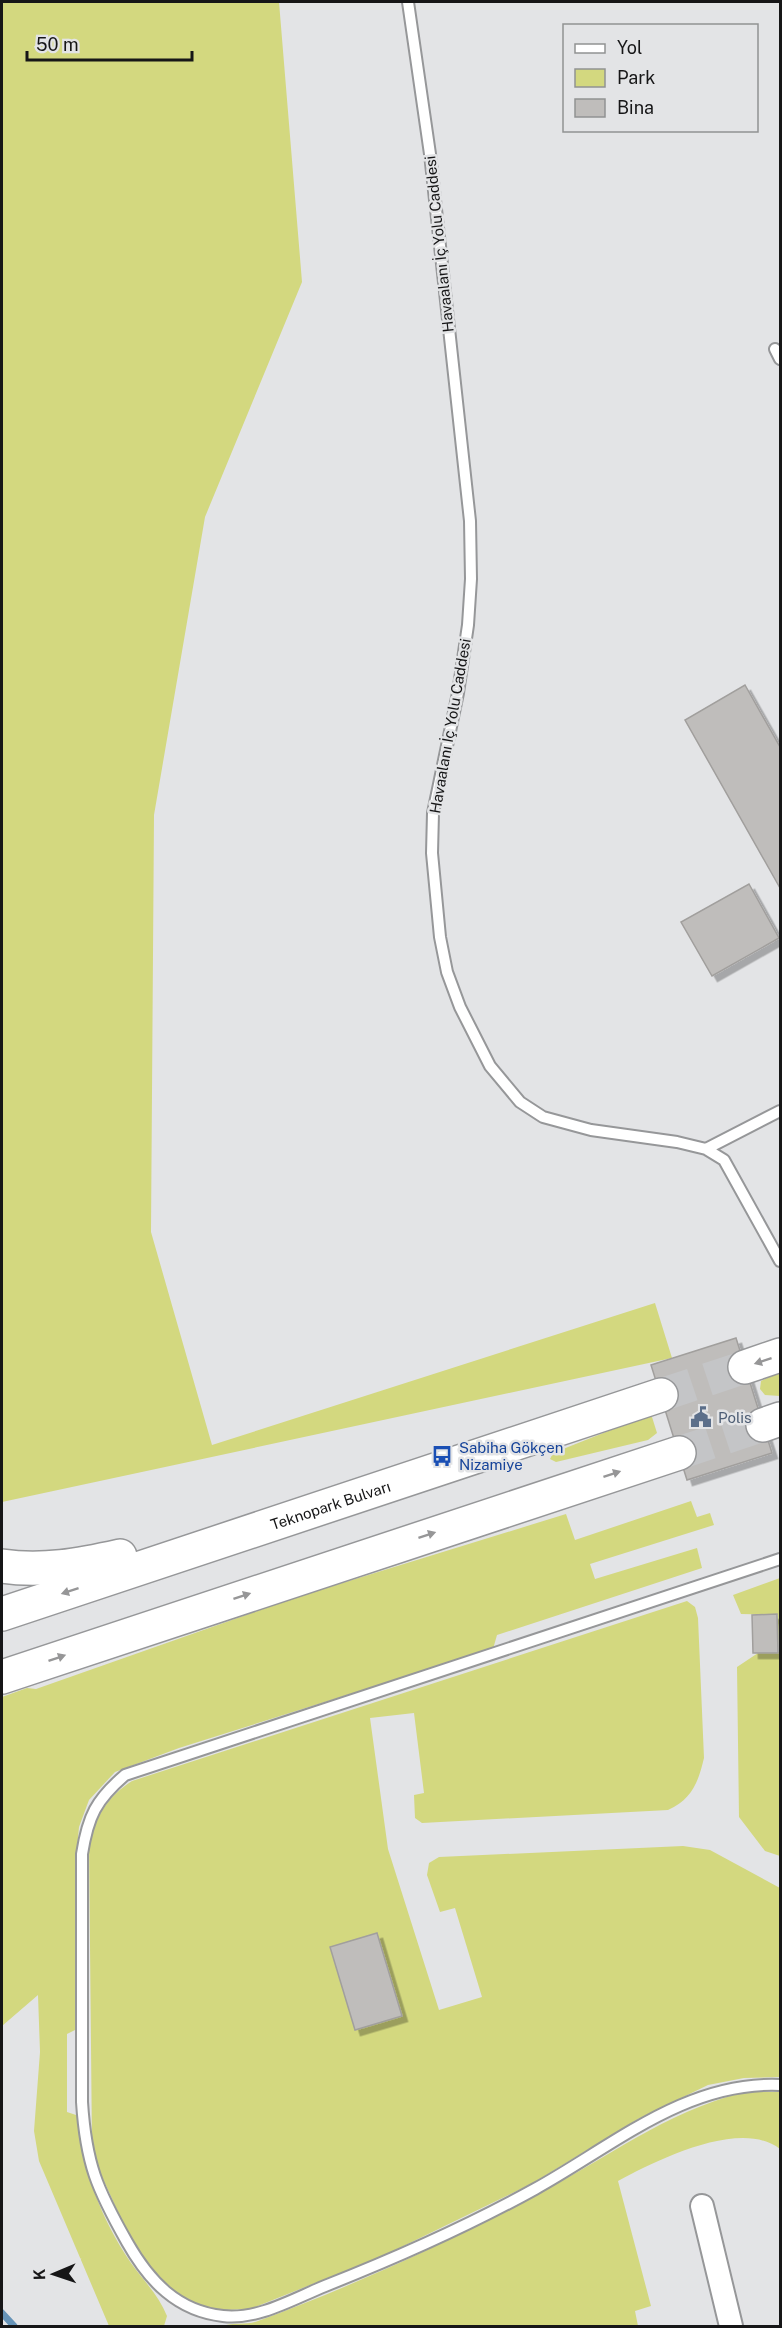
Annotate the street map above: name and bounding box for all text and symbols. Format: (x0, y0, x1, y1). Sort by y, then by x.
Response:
scale bar (27, 24, 192, 62)
legend (563, 24, 758, 132)
text: 50 m (36, 34, 79, 55)
text: Yol (617, 37, 642, 58)
text: Park (617, 67, 655, 88)
text: Bina (617, 97, 654, 118)
street label: Havaalanı İç Yolu Caddesi (420, 155, 457, 333)
street label: Havaalanı İç Yolu Caddesi (425, 637, 474, 815)
one-way arrow (754, 1356, 772, 1366)
public building icon: Polis (689, 1405, 713, 1429)
place label: Polis (718, 1409, 752, 1426)
place label: Sabiha Gökçen Nizamiye (459, 1439, 563, 1473)
bus stop icon: Sabiha Gökçen Nizamiye (430, 1444, 454, 1468)
one-way arrow (603, 1469, 621, 1479)
street label: Teknopark Bulvarı (268, 1477, 393, 1533)
one-way arrow (418, 1530, 436, 1539)
one-way arrow (61, 1587, 79, 1597)
one-way arrow (233, 1591, 251, 1600)
one-way arrow (48, 1653, 66, 1663)
north arrow (24, 2244, 84, 2304)
text: K (30, 2268, 49, 2281)

